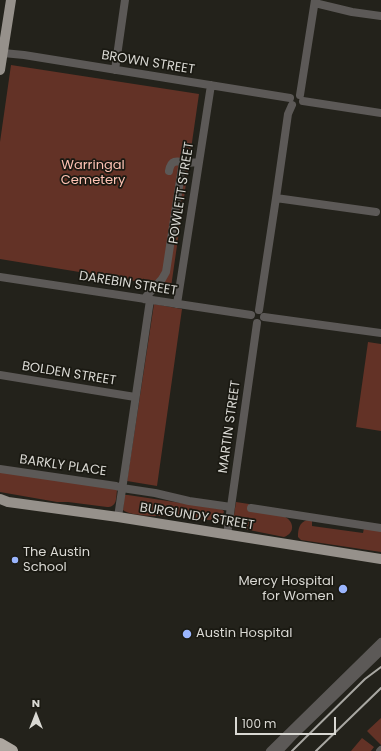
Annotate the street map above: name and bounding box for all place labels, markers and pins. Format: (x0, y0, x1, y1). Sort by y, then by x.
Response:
place label: The Austin School (23, 545, 90, 576)
marker: The Austin School (10, 555, 20, 565)
place label: Mercy Hospital for Women (238, 574, 334, 605)
marker: Mercy Hospital for Women (337, 583, 349, 595)
place label: Austin Hospital (196, 626, 292, 642)
marker: Austin Hospital (181, 628, 193, 640)

